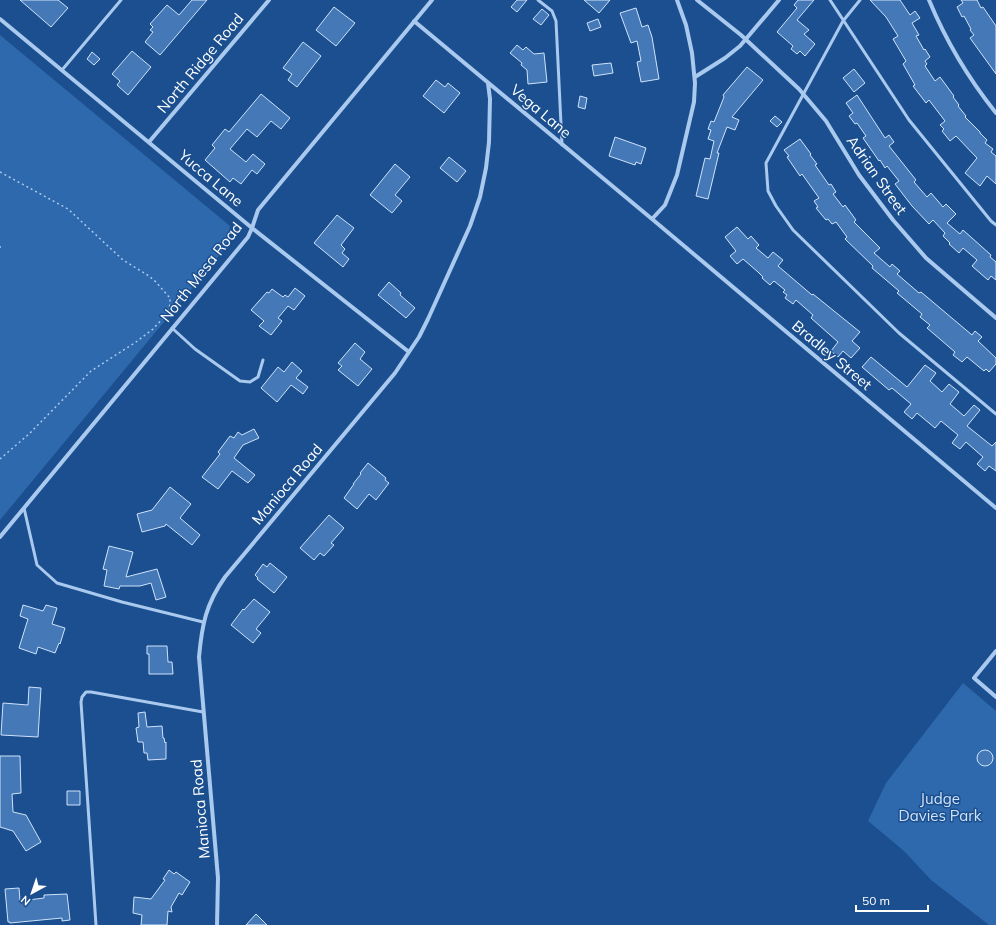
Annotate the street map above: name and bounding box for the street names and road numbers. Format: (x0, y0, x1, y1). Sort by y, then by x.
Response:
street label: North Ridge Road (153, 9, 247, 117)
street label: Vega Lane (507, 80, 575, 142)
street label: Adrian Street (843, 132, 911, 218)
street label: Yucca Lane (174, 145, 247, 210)
street label: North Mesa Road (156, 218, 246, 326)
street label: Bradley Street (788, 316, 876, 394)
street label: Manioca Road (248, 440, 326, 528)
street label: Manioca Road (186, 758, 214, 860)

